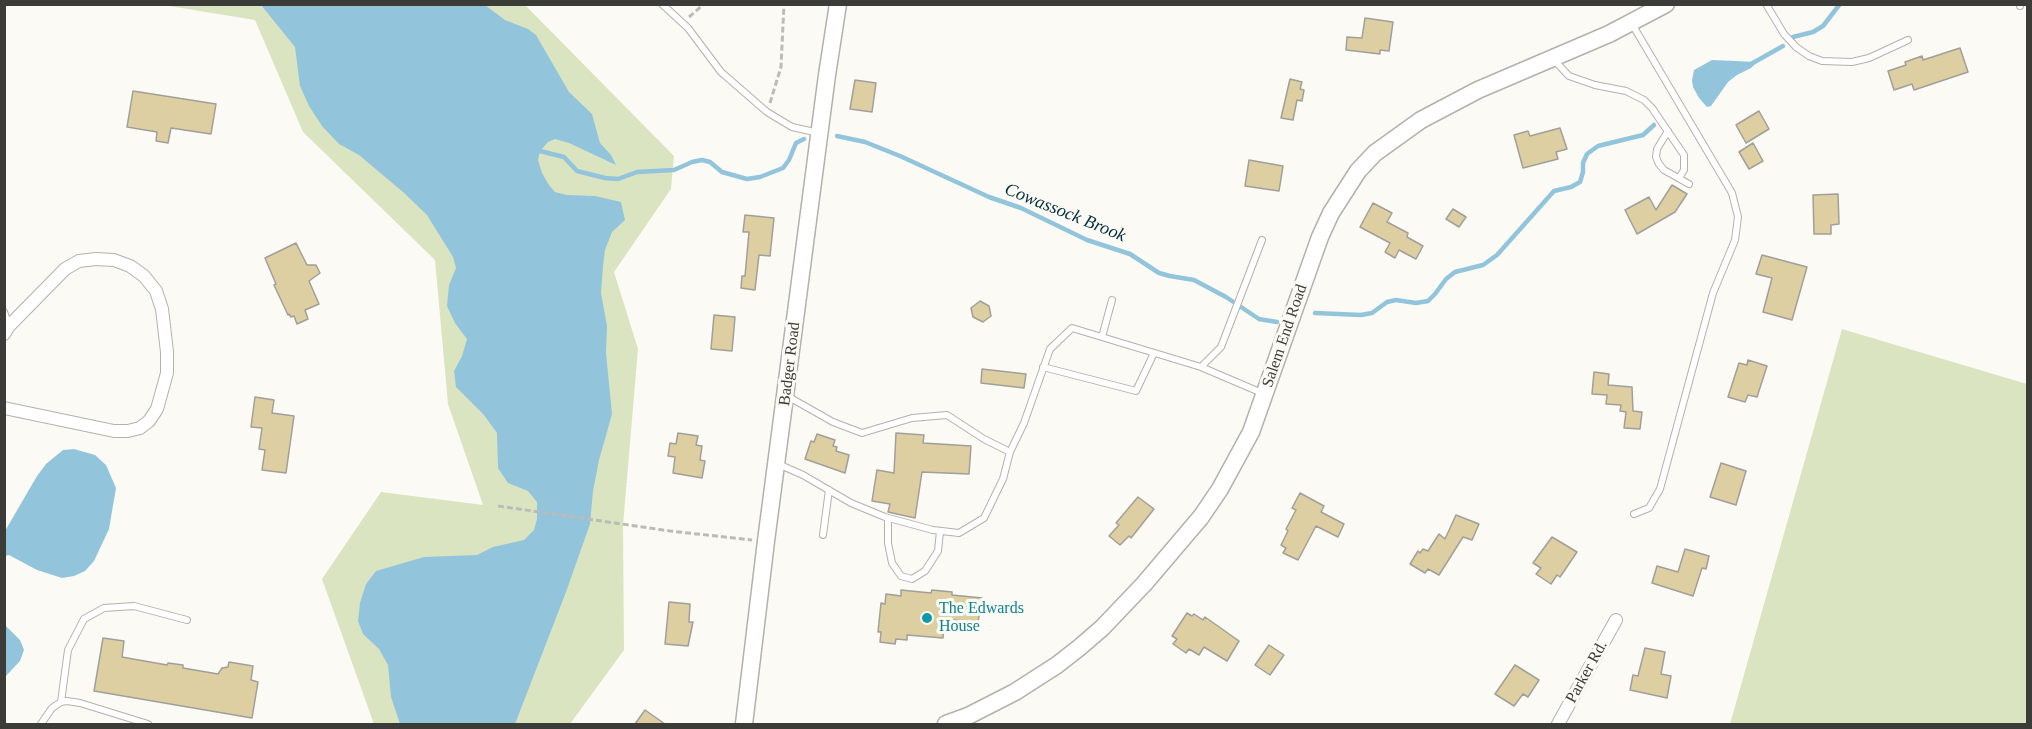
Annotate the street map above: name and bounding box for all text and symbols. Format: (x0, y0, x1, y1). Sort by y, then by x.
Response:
water label: Cowassock Brook (1001, 179, 1129, 247)
street label: Salem End Road (1258, 282, 1312, 390)
street label: Badger Road (775, 321, 805, 407)
place label: The Edwards House (939, 599, 1024, 637)
marker: The Edwards House (920, 611, 934, 625)
street label: Parker Rd. (1562, 637, 1612, 707)

